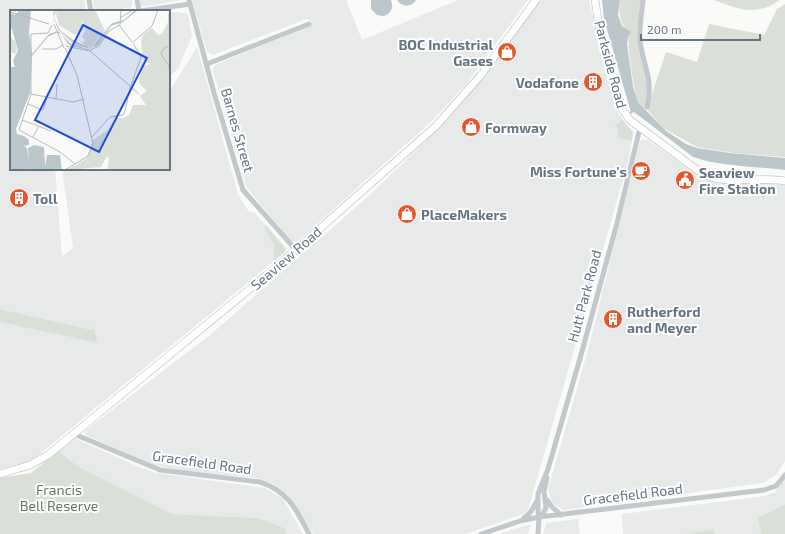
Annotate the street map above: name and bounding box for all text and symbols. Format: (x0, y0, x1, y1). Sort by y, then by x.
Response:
inset map (10, 10, 170, 170)
scale bar (641, 16, 760, 42)
street label: Parkside Road (591, 18, 631, 110)
text: 200 m (647, 22, 681, 36)
place label: BOC Industrial Gases (398, 36, 493, 69)
shop icon: BOC Industrial Gases (496, 41, 518, 63)
building icon: Vodafone (582, 71, 604, 93)
place label: Vodafone (516, 74, 579, 91)
street label: Barnes Street (218, 86, 258, 174)
shop icon: Formway (460, 116, 482, 138)
place label: Formway (485, 119, 547, 136)
cafe icon: Miss Fortune's (630, 160, 652, 182)
place label: Miss Fortune's (530, 163, 627, 180)
place label: Seaview Fire Station (699, 164, 776, 197)
public building icon: Seaview Fire Station (674, 169, 696, 191)
building icon: Toll (8, 187, 30, 209)
place label: Toll (33, 190, 58, 207)
shop icon: PlaceMakers (396, 203, 418, 225)
place label: PlaceMakers (421, 206, 507, 223)
street label: Seaview Road (247, 223, 325, 293)
street label: Hutt Park Road (563, 248, 605, 344)
place label: Rutherford and Meyer (627, 303, 701, 336)
building icon: Rutherford and Meyer (602, 308, 624, 330)
street label: Gracefield Road (151, 447, 253, 477)
street label: Gracefield Road (582, 479, 684, 509)
park label: Francis Bell Reserve (20, 481, 98, 514)

